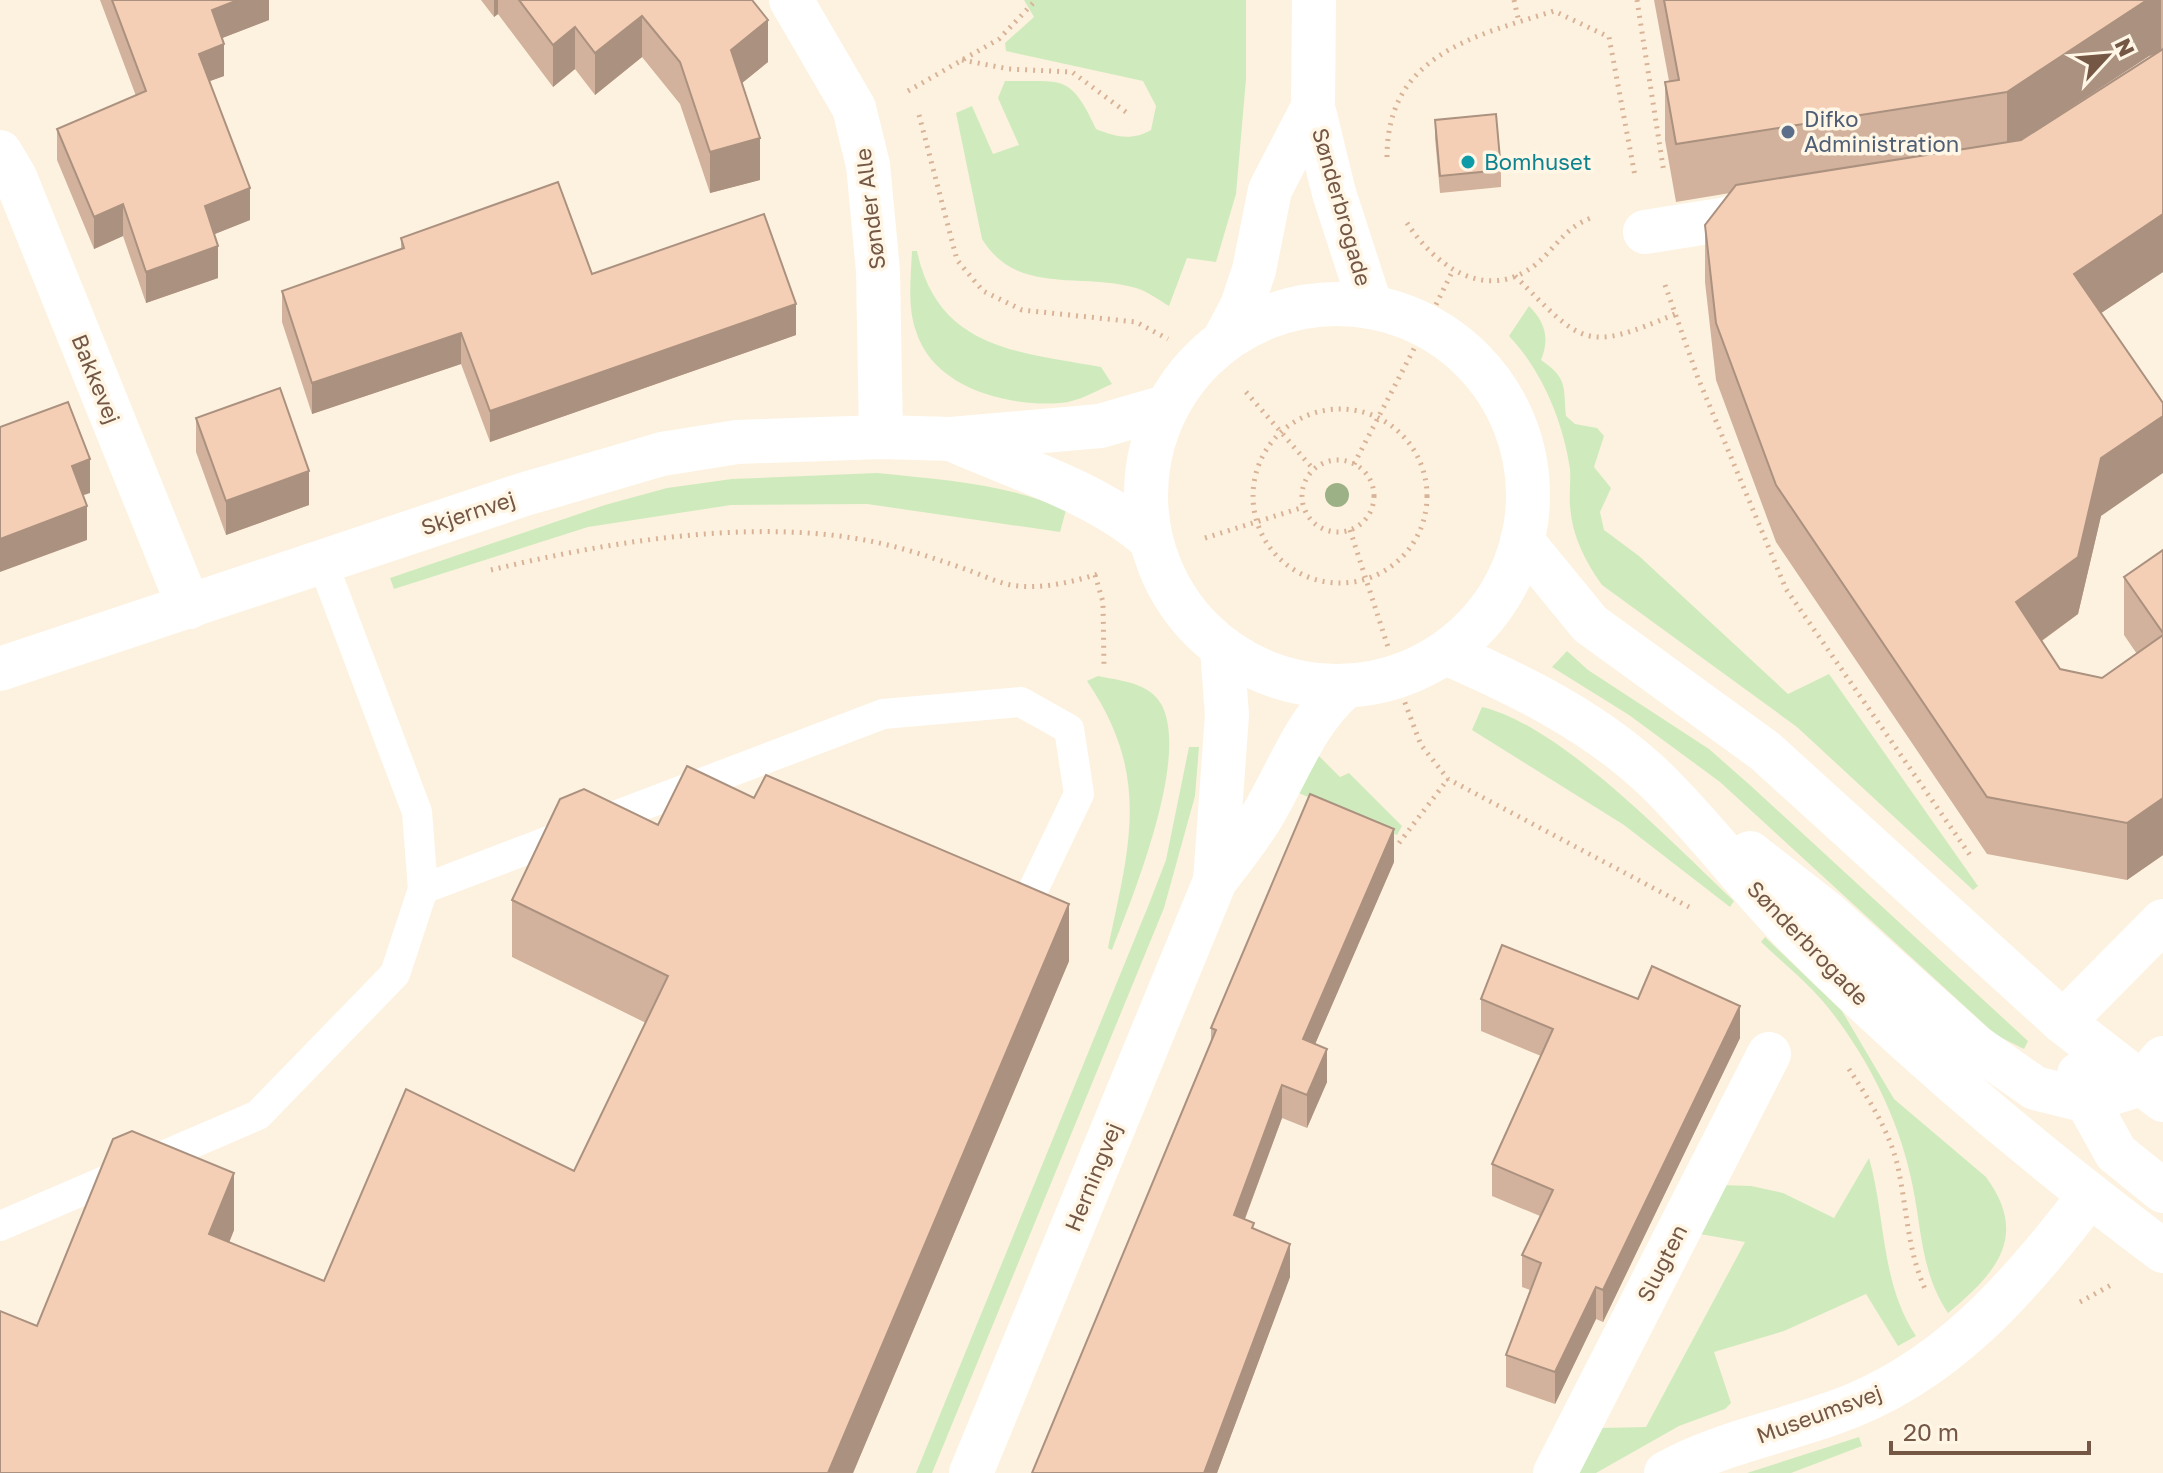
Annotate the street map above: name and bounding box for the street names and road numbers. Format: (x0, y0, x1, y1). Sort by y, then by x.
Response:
street label: Sønderbrogade (1307, 125, 1378, 289)
street label: Sønder Alle (849, 147, 890, 271)
street label: Bakkevej (66, 330, 127, 428)
street label: Skjernvej (417, 485, 518, 540)
street label: Sønderbrogade (1742, 875, 1875, 1011)
street label: Herningvej (1058, 1118, 1127, 1235)
street label: Slugten (1631, 1220, 1692, 1306)
street label: Museumsvej (1752, 1378, 1885, 1449)

